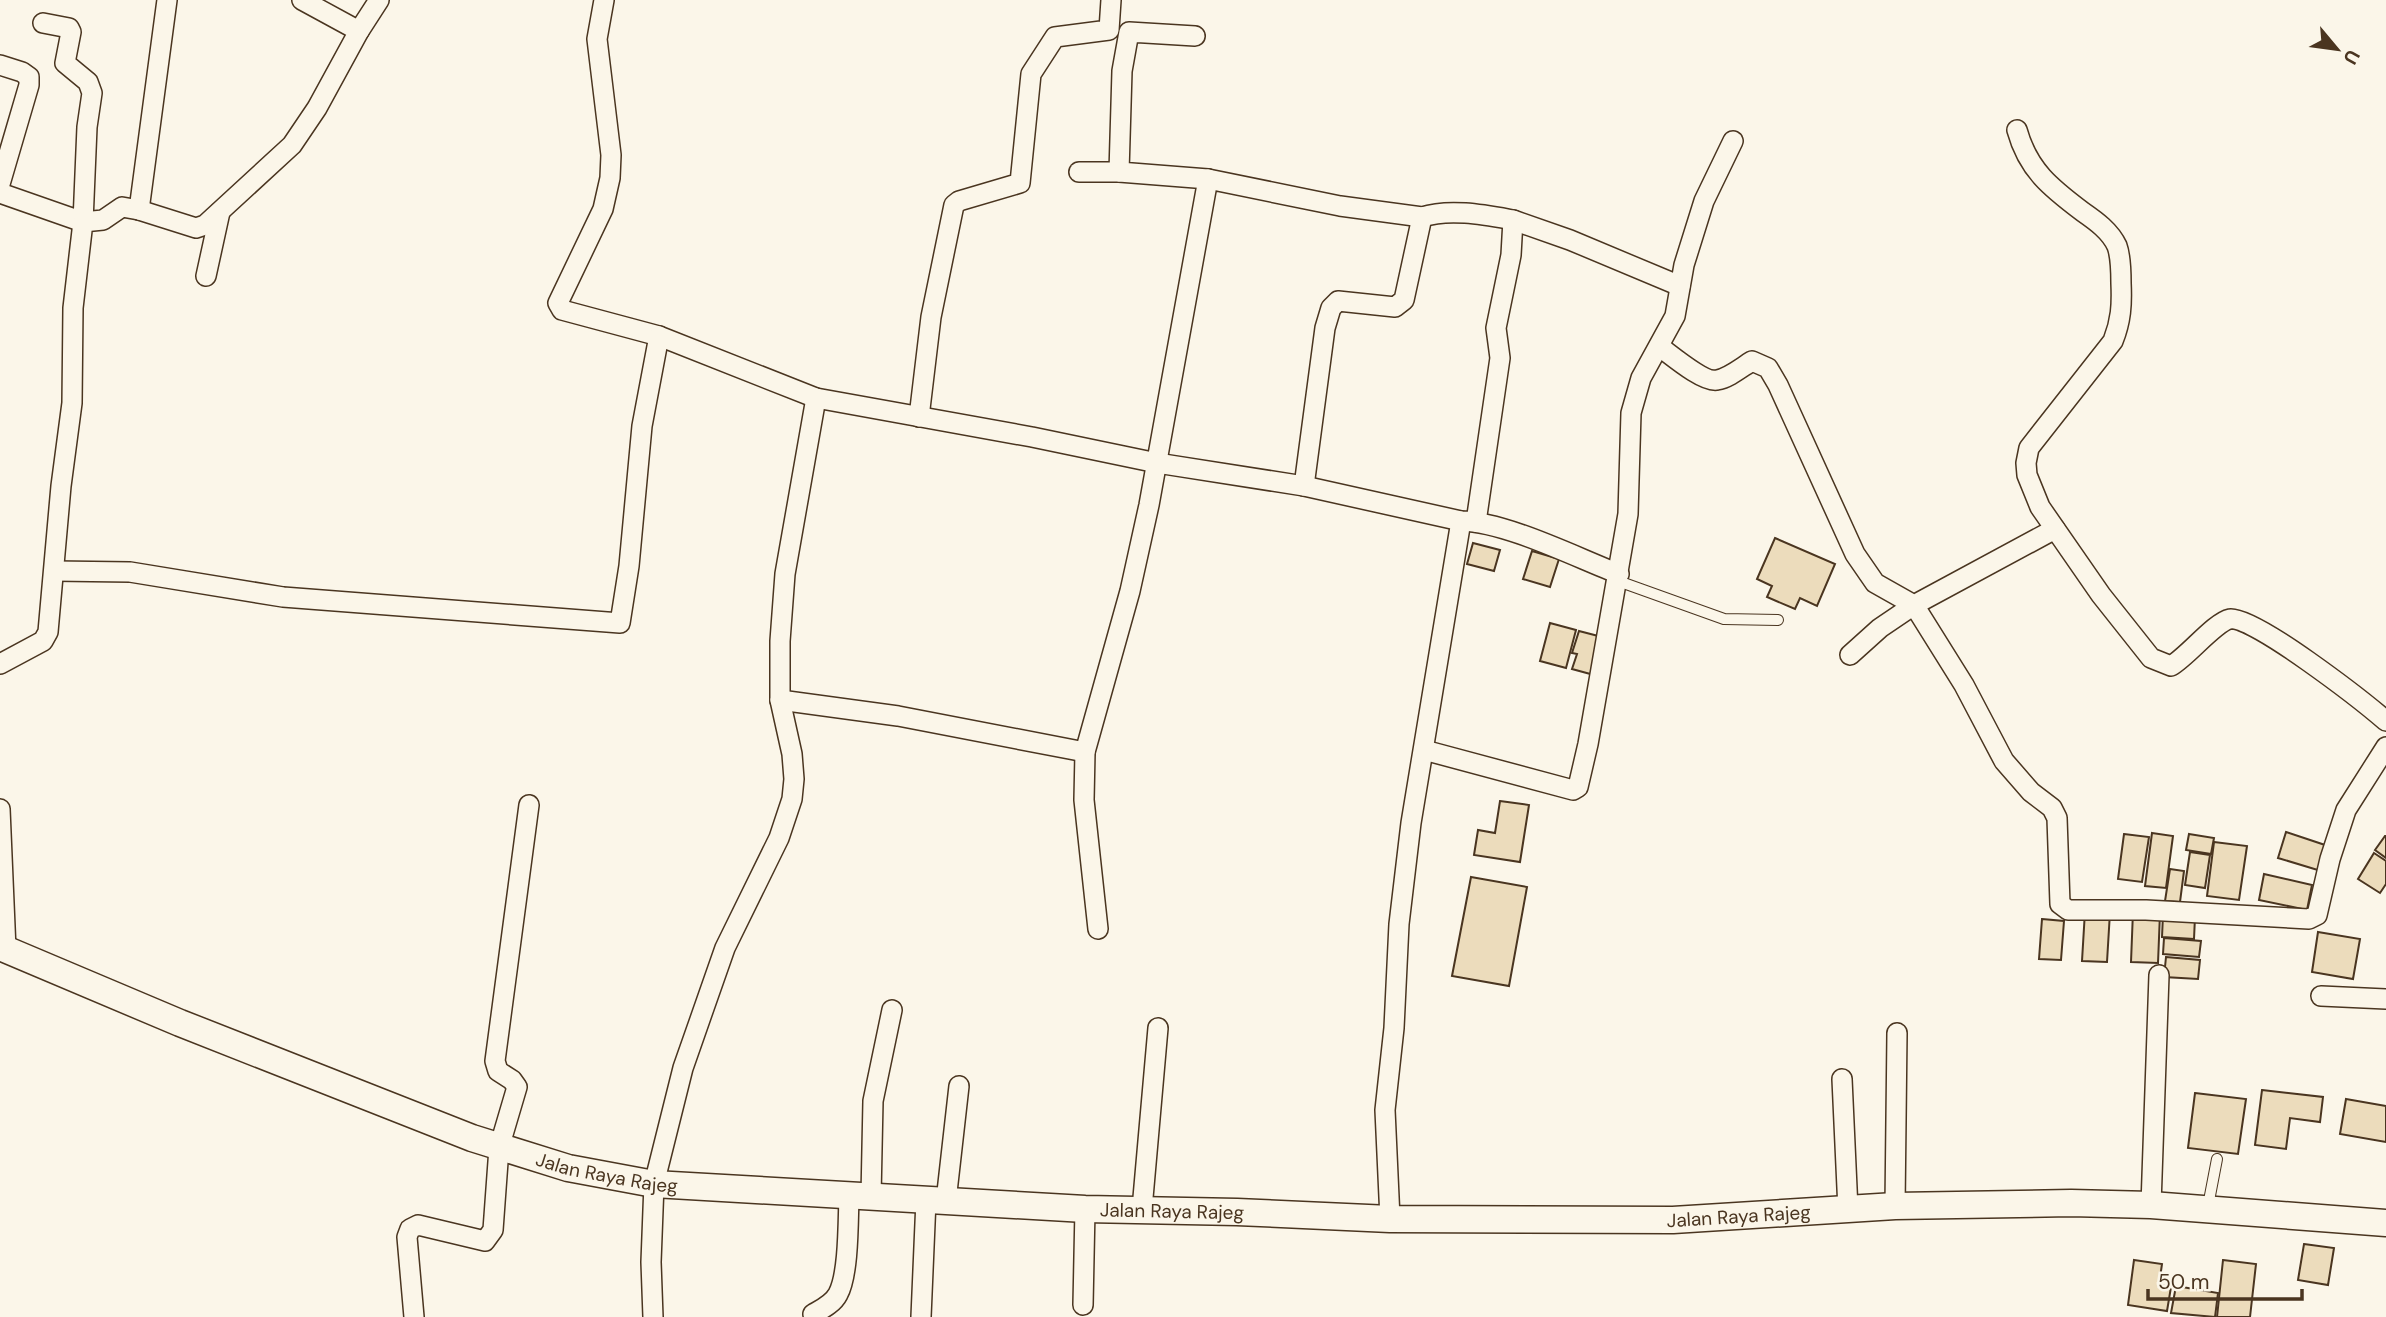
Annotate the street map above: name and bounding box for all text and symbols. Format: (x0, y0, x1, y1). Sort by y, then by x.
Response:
north arrow (2302, 14, 2372, 84)
text: U (2337, 45, 2366, 69)
street label: Jalan Raya Rajeg (533, 1147, 679, 1198)
street label: Jalan Raya Rajeg (1100, 1197, 1245, 1225)
street label: Jalan Raya Rajeg (1667, 1199, 1812, 1233)
scale bar (2148, 1258, 2302, 1302)
text: 50 m (2158, 1268, 2209, 1296)

